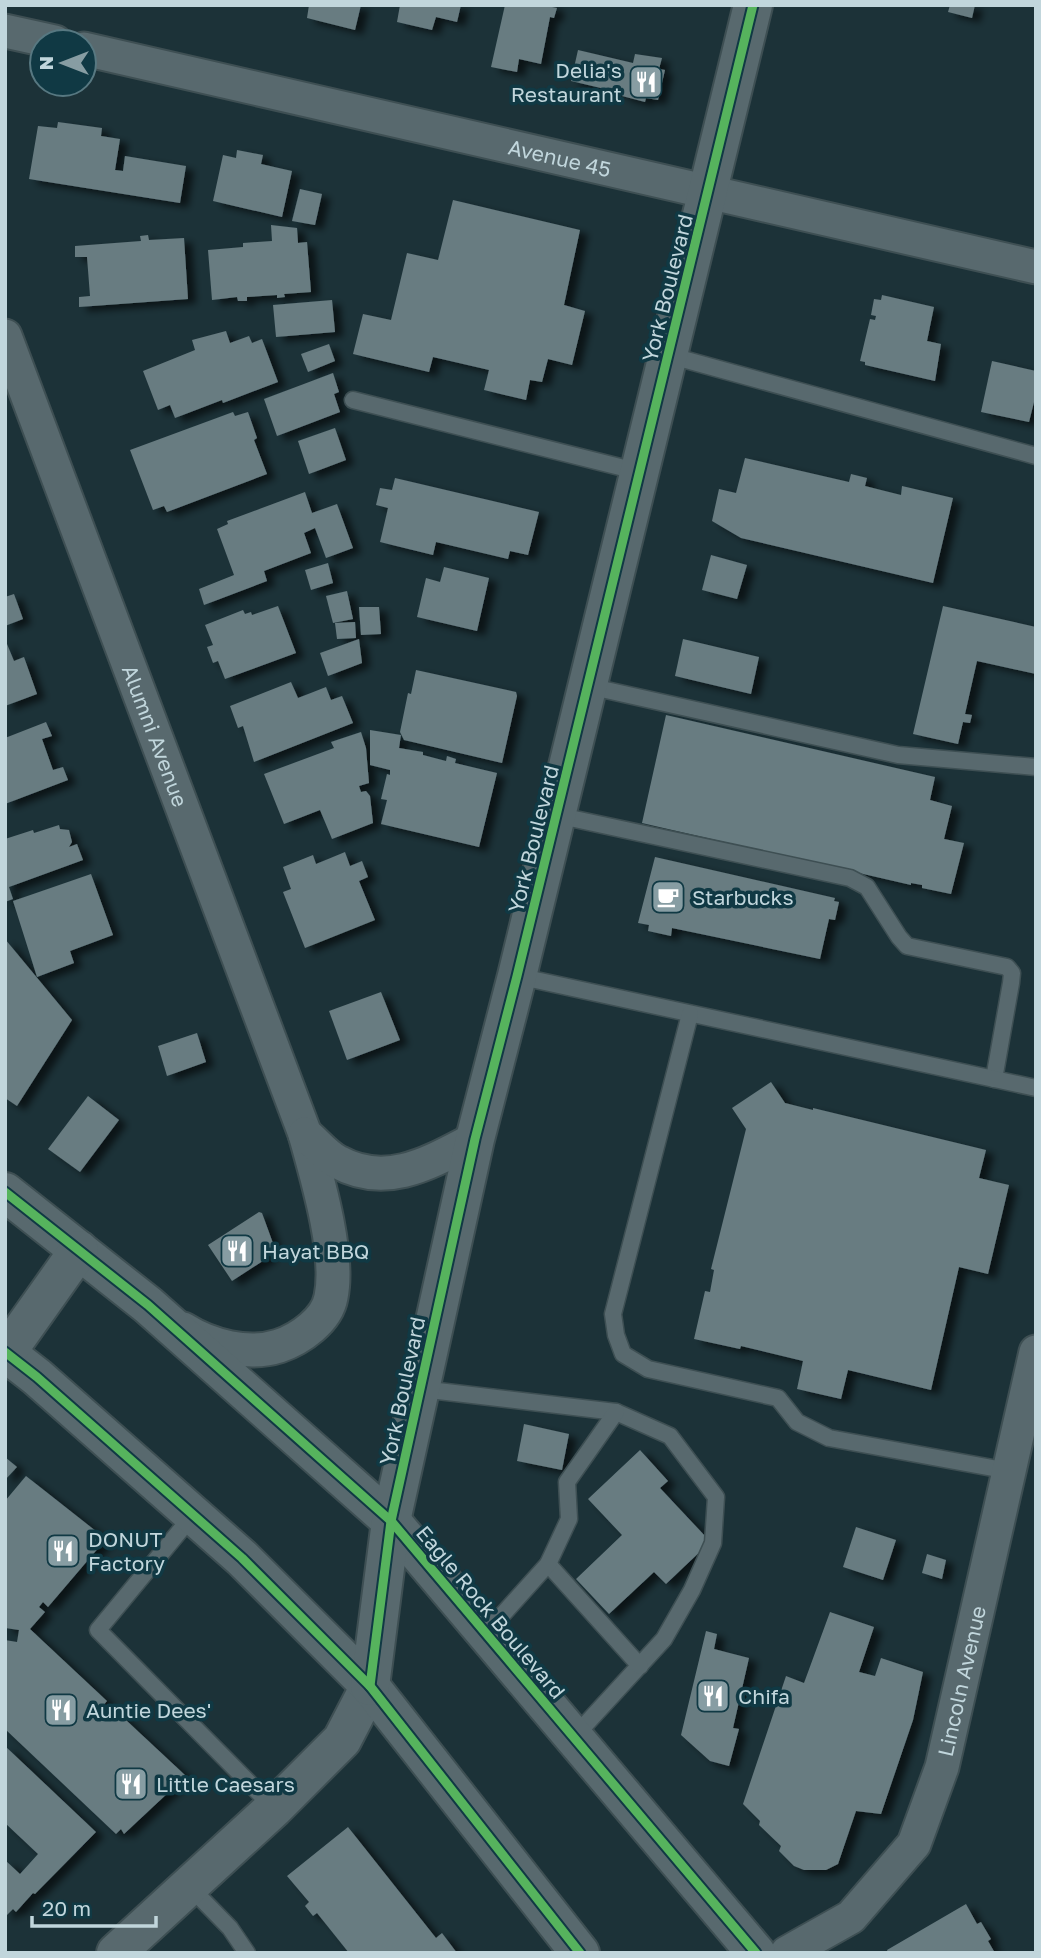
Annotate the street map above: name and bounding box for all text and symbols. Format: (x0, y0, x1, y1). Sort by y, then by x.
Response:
north arrow (28, 28, 98, 98)
text: N (34, 56, 57, 70)
place label: Delia's Restaurant (511, 57, 622, 107)
restaurant icon: Delia's Restaurant (627, 63, 665, 101)
street label: Avenue 45 (506, 134, 613, 182)
street label: York Boulevard (636, 211, 698, 365)
street label: Alumni Avenue (117, 661, 194, 810)
street label: York Boulevard (502, 762, 564, 916)
cafe icon: Starbucks (649, 878, 687, 916)
place label: Starbucks (692, 884, 794, 910)
restaurant icon: Hayat BBQ (218, 1232, 256, 1270)
place label: Hayat BBQ (262, 1238, 369, 1264)
street label: York Boulevard (374, 1314, 430, 1468)
street label: Eagle Rock Boulevard (411, 1520, 571, 1704)
place label: DONUT Factory (88, 1526, 165, 1576)
restaurant icon: DONUT Factory (44, 1532, 82, 1570)
street label: Lincoln Avenue (932, 1603, 991, 1759)
restaurant icon: Chifa (694, 1677, 732, 1715)
place label: Chifa (738, 1683, 790, 1709)
restaurant icon: Auntie Dees' (42, 1691, 80, 1729)
place label: Auntie Dees' (86, 1697, 211, 1723)
restaurant icon: Little Caesars (112, 1765, 150, 1803)
place label: Little Caesars (156, 1771, 295, 1797)
scale bar (32, 1884, 156, 1928)
text: 20 m (42, 1895, 91, 1921)

